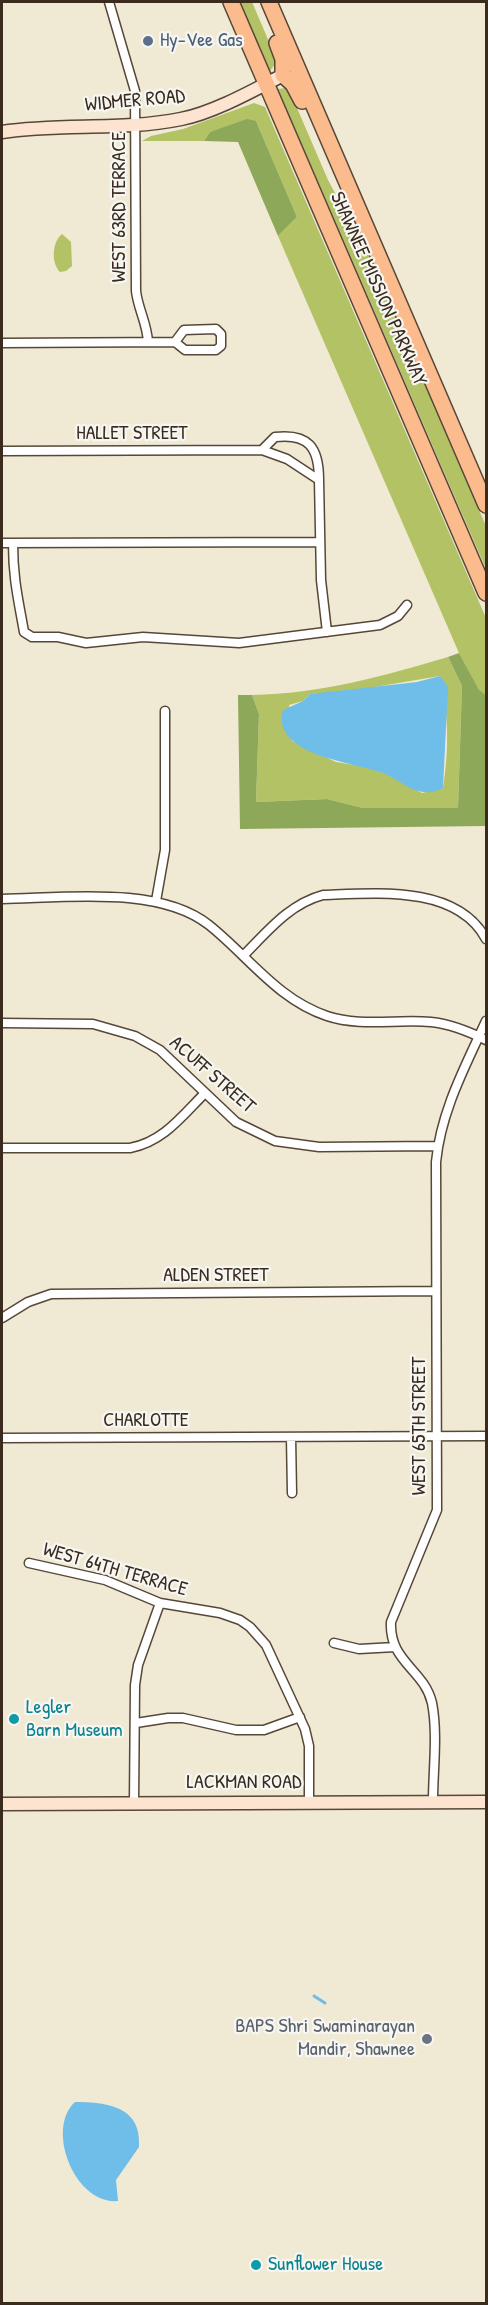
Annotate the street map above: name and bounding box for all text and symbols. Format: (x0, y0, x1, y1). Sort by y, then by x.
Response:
place label: Hy-Vee Gas (160, 29, 243, 53)
marker: Hy-Vee Gas (141, 34, 155, 48)
street label: WIDMER ROAD (84, 85, 186, 117)
street label: WEST 63RD TERRACE (108, 132, 132, 282)
street label: SHAWNEE MISSION PARKWAY (324, 188, 432, 390)
street label: HALLET STREET (76, 422, 188, 446)
street label: ACUFF STREET (164, 1031, 260, 1119)
street label: ALDEN STREET (163, 1264, 269, 1288)
street label: WEST 65TH STREET (408, 1357, 432, 1495)
street label: CHARLOTTE (103, 1409, 189, 1433)
street label: WEST 64TH TERRACE (40, 1538, 190, 1602)
place label: Legler Barn Museum (26, 1696, 122, 1743)
marker: Legler Barn Museum (7, 1712, 21, 1726)
street label: LACKMAN ROAD (187, 1771, 301, 1795)
place label: BAPS Shri Swaminarayan Mandir, Shawnee (235, 2015, 415, 2062)
marker: BAPS Shri Swaminarayan Mandir, Shawnee (420, 2032, 434, 2046)
place label: Sunflower House (268, 2253, 383, 2277)
marker: Sunflower House (249, 2258, 263, 2272)

